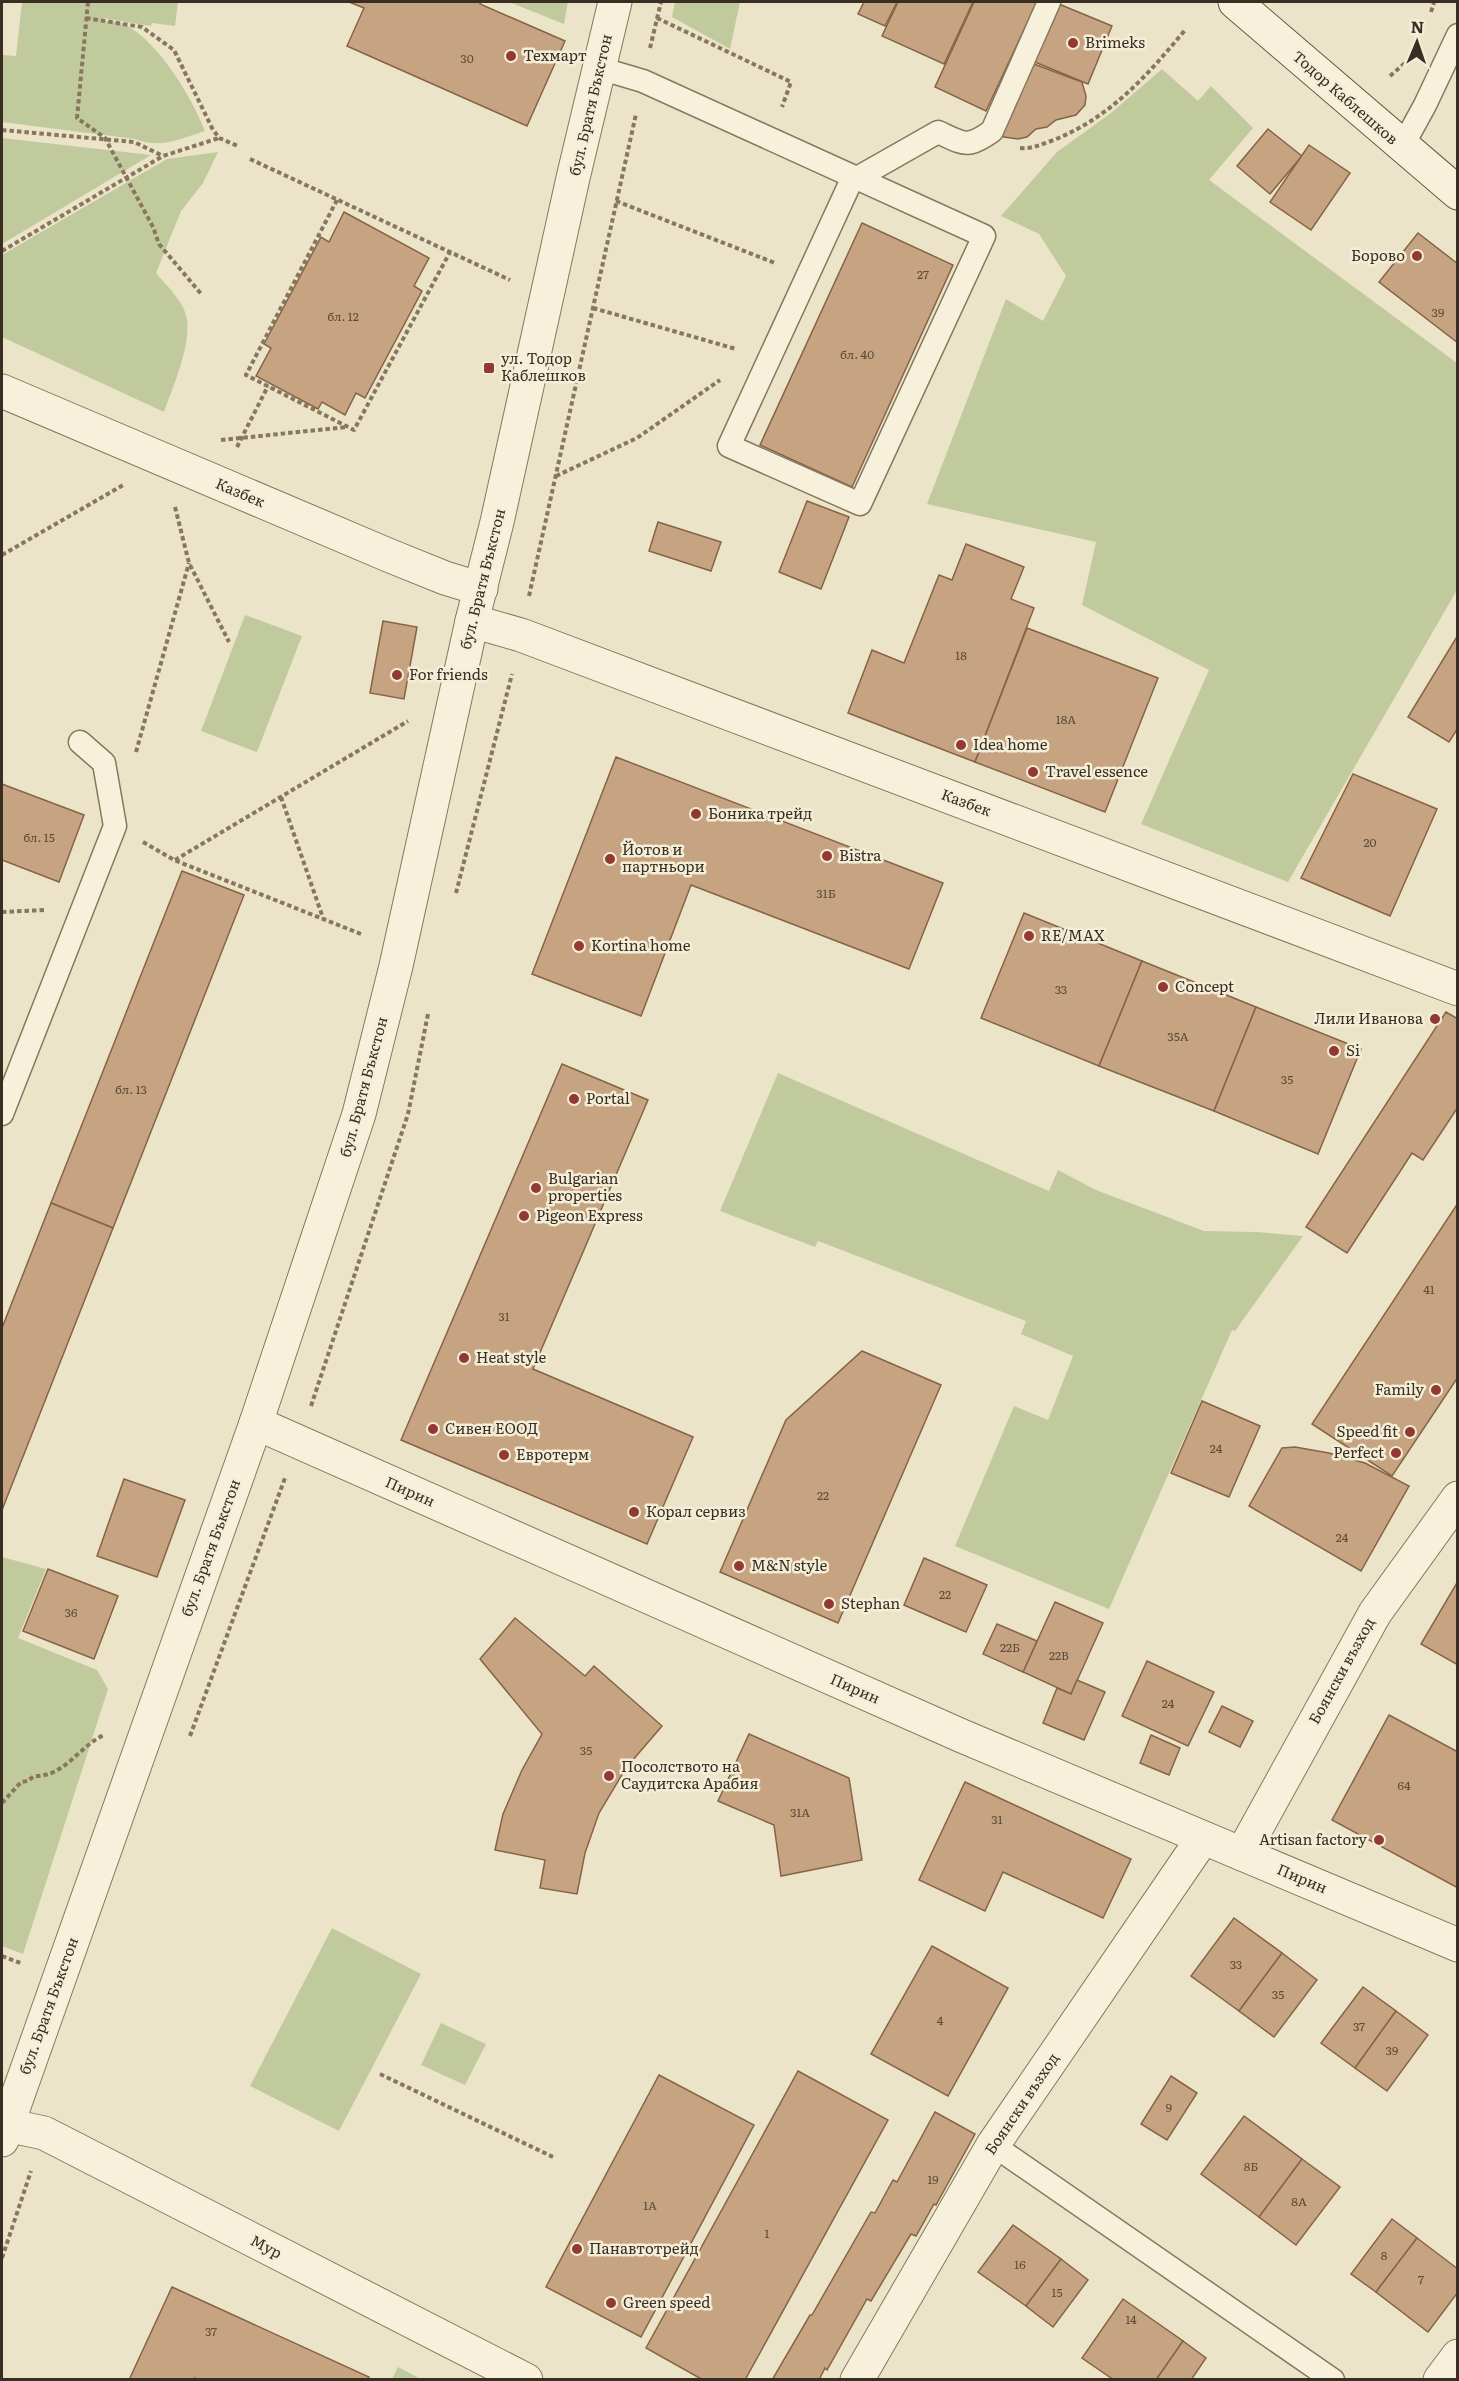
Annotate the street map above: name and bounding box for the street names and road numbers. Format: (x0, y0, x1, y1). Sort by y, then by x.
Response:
street label: бул. Братя Бъкстон (562, 32, 617, 178)
street label: Тодор Каблешков (1288, 44, 1404, 149)
street label: Казбек (212, 471, 269, 512)
street label: бул. Братя Бъкстон (453, 506, 510, 652)
street label: Казбек (938, 782, 995, 821)
street label: бул. Братя Бъкстон (333, 1014, 392, 1160)
street label: Пирин (382, 1469, 439, 1512)
street label: бул. Братя Бъкстон (174, 1476, 245, 1619)
street label: Боянски възход (1302, 1613, 1380, 1728)
street label: Пирин (827, 1666, 884, 1709)
street label: Пирин (1274, 1857, 1331, 1898)
street label: бул. Братя Бъкстон (12, 1934, 83, 2077)
street label: Боянски възход (978, 2047, 1064, 2159)
street label: Мур (247, 2228, 287, 2263)

